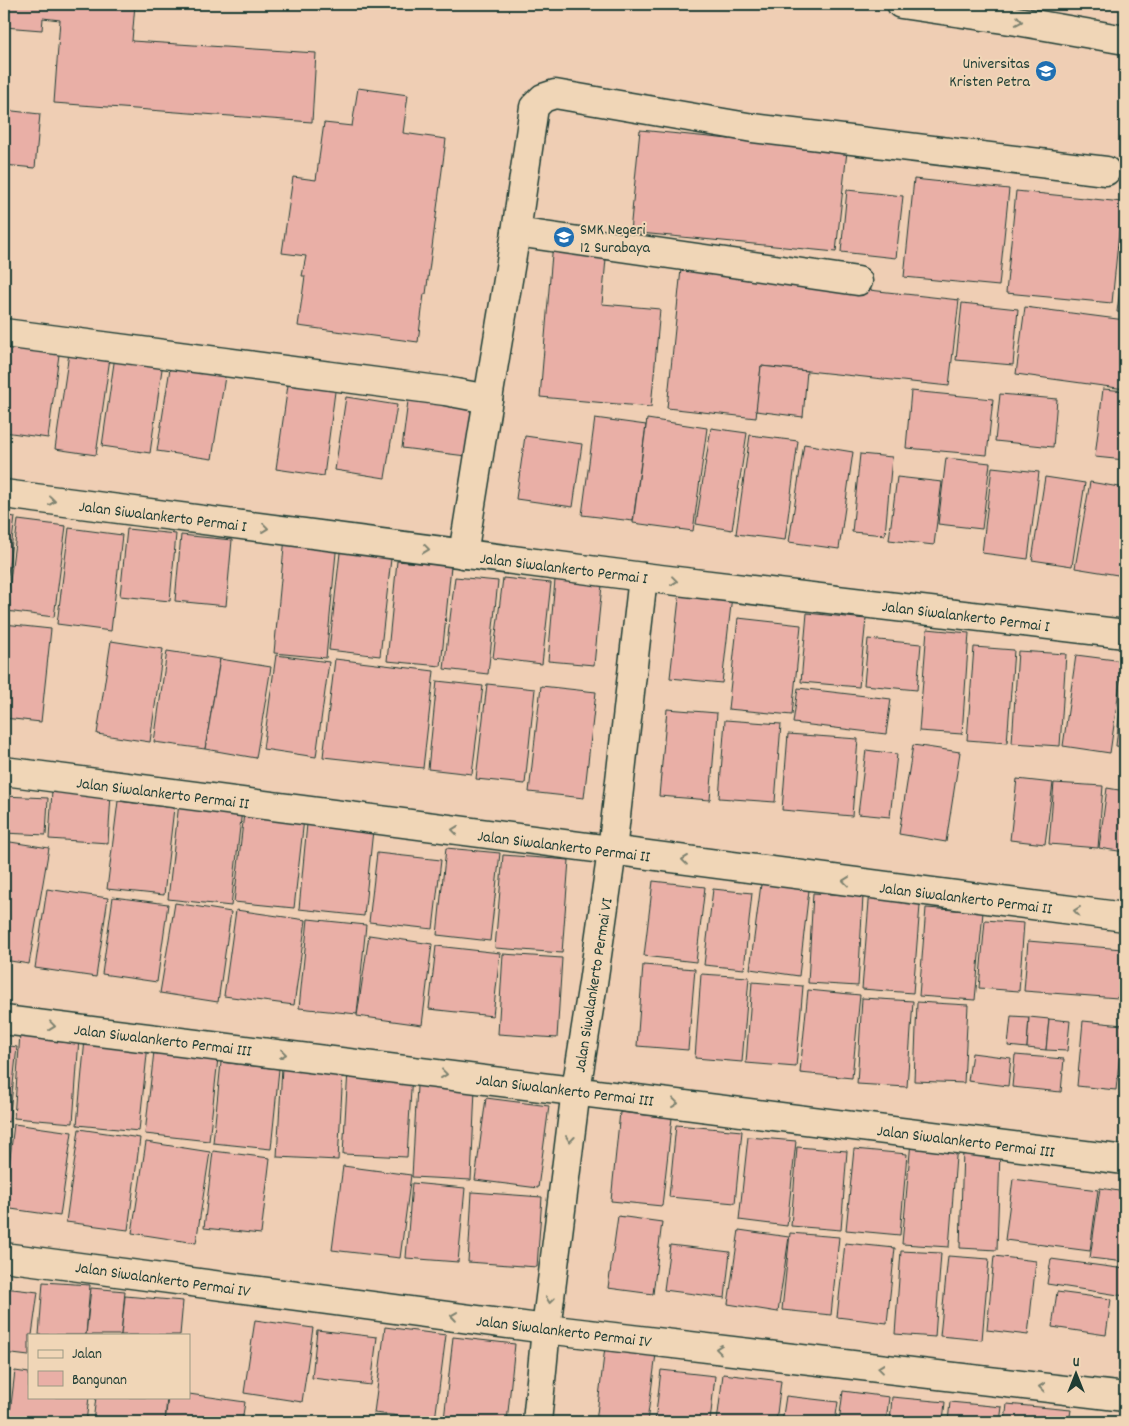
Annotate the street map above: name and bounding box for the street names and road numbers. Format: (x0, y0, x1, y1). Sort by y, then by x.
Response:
street label: Jalan Siwalankerto Permai I (78, 496, 248, 539)
street label: Jalan Siwalankerto Permai I (479, 548, 649, 591)
street label: Jalan Siwalankerto Permai I (881, 596, 1051, 639)
street label: Jalan Siwalankerto Permai II (75, 772, 250, 816)
street label: Jalan Siwalankerto Permai II (476, 825, 651, 869)
street label: Jalan Siwalankerto Permai II (878, 877, 1053, 921)
street label: Jalan Siwalankerto Permai VI (569, 896, 620, 1074)
street label: Jalan Siwalankerto Permai III (73, 1019, 253, 1064)
street label: Jalan Siwalankerto Permai III (475, 1069, 655, 1114)
street label: Jalan Siwalankerto Permai III (876, 1120, 1056, 1165)
street label: Jalan Siwalankerto Permai IV (74, 1257, 252, 1304)
street label: Jalan Siwalankerto Permai IV (475, 1310, 653, 1355)

